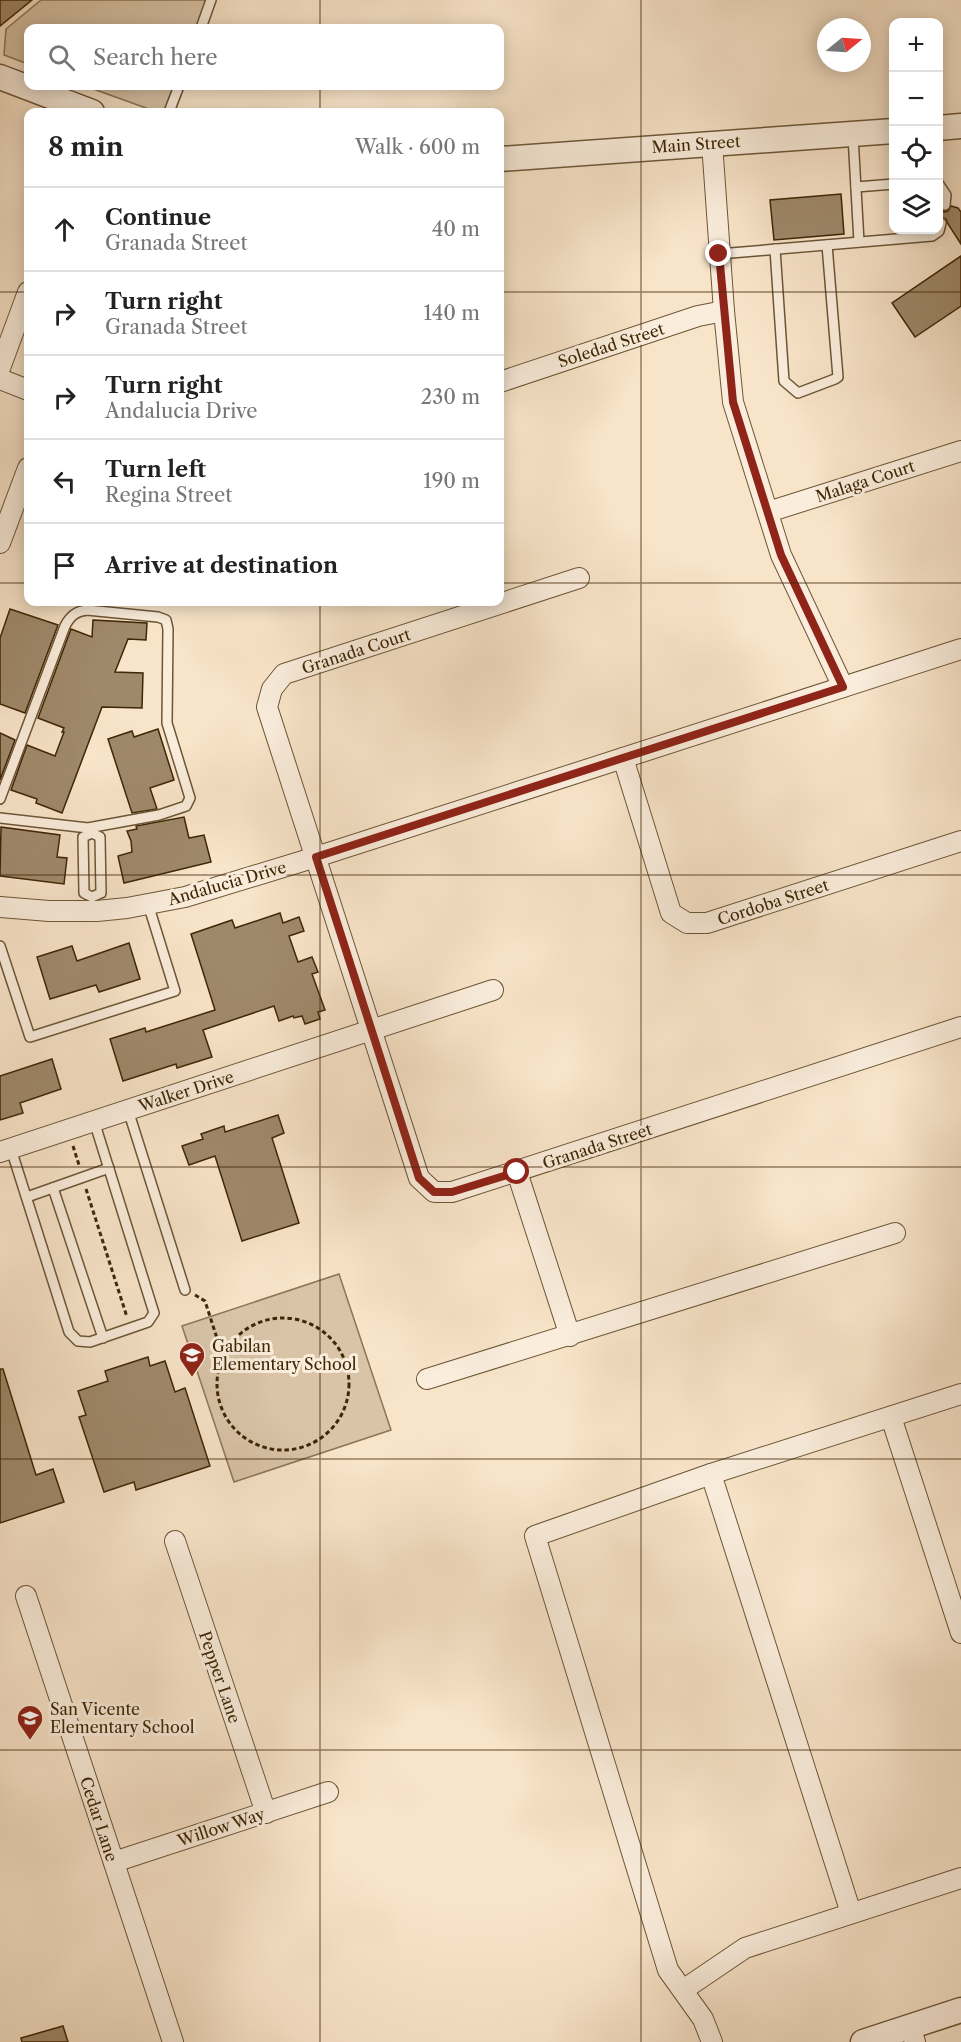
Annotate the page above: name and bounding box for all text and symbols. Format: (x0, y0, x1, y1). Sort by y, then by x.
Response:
north arrow (817, 18, 871, 72)
map controls (889, 18, 943, 234)
button: + (889, 18, 943, 72)
search box (24, 24, 504, 90)
icon: search (45, 41, 78, 74)
text: Search here (93, 44, 218, 71)
button: − (889, 72, 943, 126)
button: locate (889, 126, 943, 180)
text: 8 min (48, 131, 124, 163)
street label: Main Street (651, 131, 741, 157)
text: Walk · 600 m (355, 135, 480, 159)
button: layers (889, 180, 943, 234)
text: Continue (105, 204, 211, 231)
icon: ahead (48, 213, 81, 246)
text: 40 m (432, 217, 480, 241)
text: Granada Street (105, 231, 248, 255)
route end (705, 240, 731, 266)
text: Turn right (105, 288, 223, 315)
icon: right (48, 297, 81, 330)
text: 140 m (423, 301, 480, 325)
text: Granada Street (105, 315, 248, 339)
street label: Soledad Street (555, 318, 667, 372)
text: Turn right (105, 372, 223, 399)
icon: right (48, 381, 81, 414)
text: 230 m (421, 385, 480, 409)
text: Andalucia Drive (105, 399, 258, 423)
street label: Malaga Court (813, 455, 917, 506)
text: Turn left (105, 456, 206, 483)
icon: left (48, 465, 81, 498)
text: 190 m (423, 469, 480, 493)
text: Regina Street (105, 483, 232, 507)
icon: arrive (48, 549, 81, 582)
text: Arrive at destination (105, 552, 338, 579)
street label: Granada Court (299, 624, 413, 678)
street label: Andalucia Drive (165, 857, 288, 910)
street label: Cordoba Street (715, 875, 831, 929)
street label: Walker Drive (135, 1066, 236, 1116)
street label: Granada Street (540, 1119, 655, 1173)
route start (503, 1158, 529, 1184)
place label: Gabilan Elementary School (212, 1336, 357, 1374)
school or university icon: Gabilan Elementary School (177, 1340, 207, 1378)
street label: Pepper Lane (195, 1628, 245, 1726)
place label: San Vicente Elementary School (50, 1699, 195, 1737)
school or university icon: San Vicente Elementary School (15, 1703, 45, 1741)
street label: Cedar Lane (76, 1774, 122, 1864)
street label: Willow Way (174, 1803, 268, 1851)

